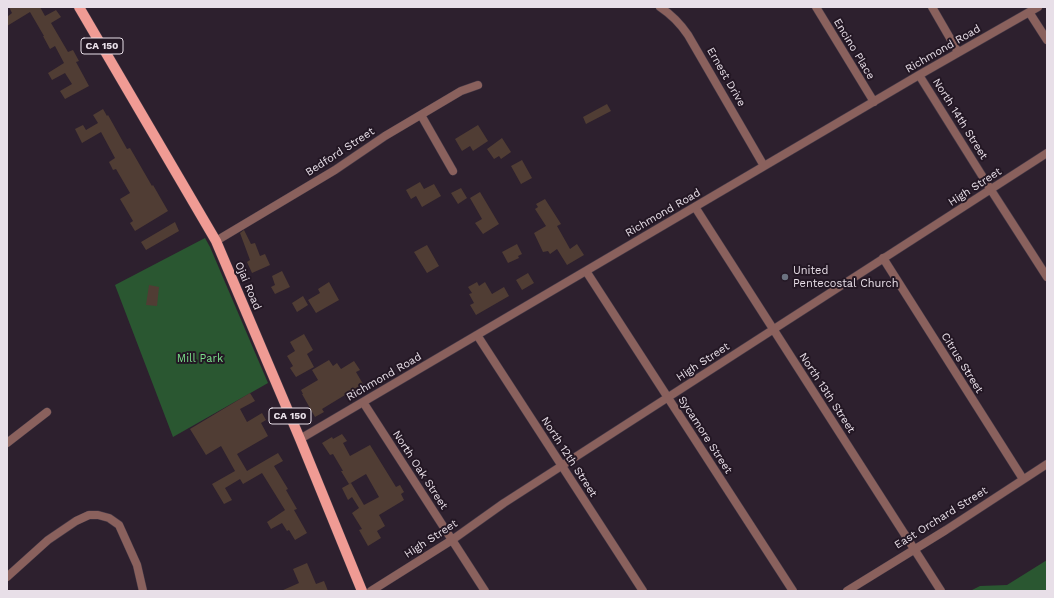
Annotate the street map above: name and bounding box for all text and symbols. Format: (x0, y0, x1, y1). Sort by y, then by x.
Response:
street label: Encino Place (831, 16, 877, 82)
street label: Richmond Road (903, 22, 983, 76)
road number: CA 150 (81, 38, 123, 54)
street label: Ernest Drive (704, 45, 748, 109)
street label: North 14th Street (930, 76, 990, 162)
street label: Bedford Street (303, 125, 377, 179)
street label: High Street (946, 165, 1004, 209)
street label: Richmond Road (623, 186, 703, 240)
street label: Ojai Road (232, 260, 264, 312)
place label: United Pentecostal Church (793, 264, 899, 290)
marker: United Pentecostal Church (780, 272, 790, 282)
street label: Citrus Street (938, 330, 986, 396)
street label: High Street (674, 340, 732, 384)
street label: Richmond Road (344, 350, 424, 404)
street label: North 13th Street (796, 350, 858, 436)
park label: Mill Park (177, 352, 223, 366)
street label: Sycamore Street (675, 394, 735, 476)
road number: CA 150 (269, 408, 311, 424)
street label: North 12th Street (538, 414, 600, 500)
street label: North Oak Street (390, 428, 450, 512)
street label: East Orchard Street (892, 484, 990, 552)
street label: High Street (402, 517, 460, 561)

